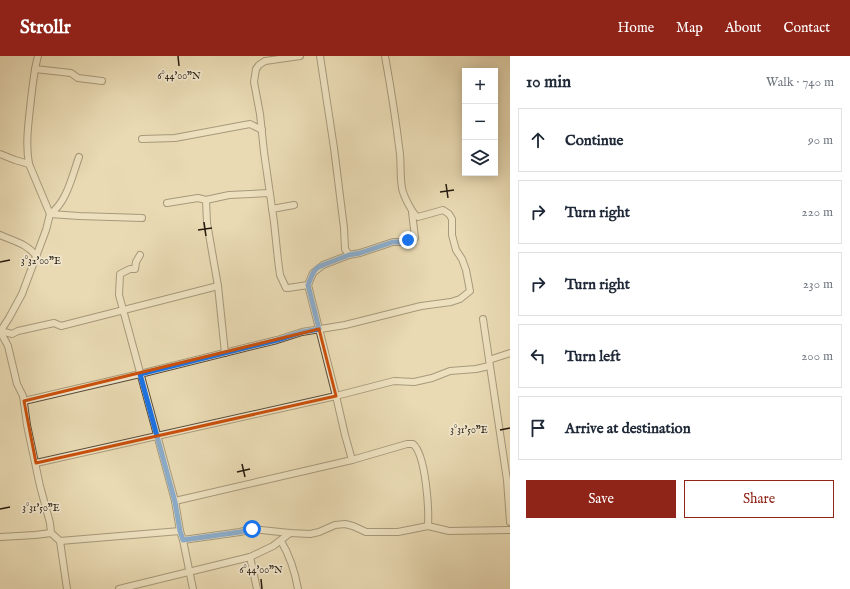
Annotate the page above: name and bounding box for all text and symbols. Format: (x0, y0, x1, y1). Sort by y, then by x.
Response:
text: Strollr (20, 16, 71, 40)
text: Home (618, 19, 654, 37)
text: Map (676, 19, 703, 37)
text: About (725, 19, 761, 37)
text: Contact (783, 19, 830, 37)
map controls (462, 68, 498, 176)
button: + (462, 68, 498, 104)
text: 6°44'00"N (157, 70, 201, 83)
text: 10 min (526, 72, 571, 93)
text: Walk · 740 m (766, 74, 834, 91)
button: − (462, 104, 498, 140)
icon: ahead (527, 129, 549, 151)
text: Continue (565, 131, 623, 150)
text: 90 m (808, 132, 833, 149)
button: layers (462, 140, 498, 176)
icon: right (527, 201, 549, 223)
text: Turn right (565, 203, 630, 222)
text: 220 m (802, 204, 833, 221)
route end (399, 231, 417, 249)
text: 3°32'00"E (21, 255, 61, 268)
icon: right (527, 273, 549, 295)
text: Turn right (565, 275, 630, 294)
text: 230 m (803, 276, 833, 293)
icon: left (527, 345, 549, 367)
text: Turn left (565, 347, 621, 366)
text: 200 m (801, 348, 833, 365)
icon: arrive (527, 417, 549, 439)
text: Arrive at destination (565, 419, 691, 438)
text: 3°31'50"E (450, 424, 488, 437)
button: Save (526, 480, 676, 518)
button: Share (684, 480, 834, 518)
text: 3°31'50"E (22, 502, 60, 515)
route start (243, 520, 261, 538)
text: 6°44'00"N (239, 564, 283, 577)

